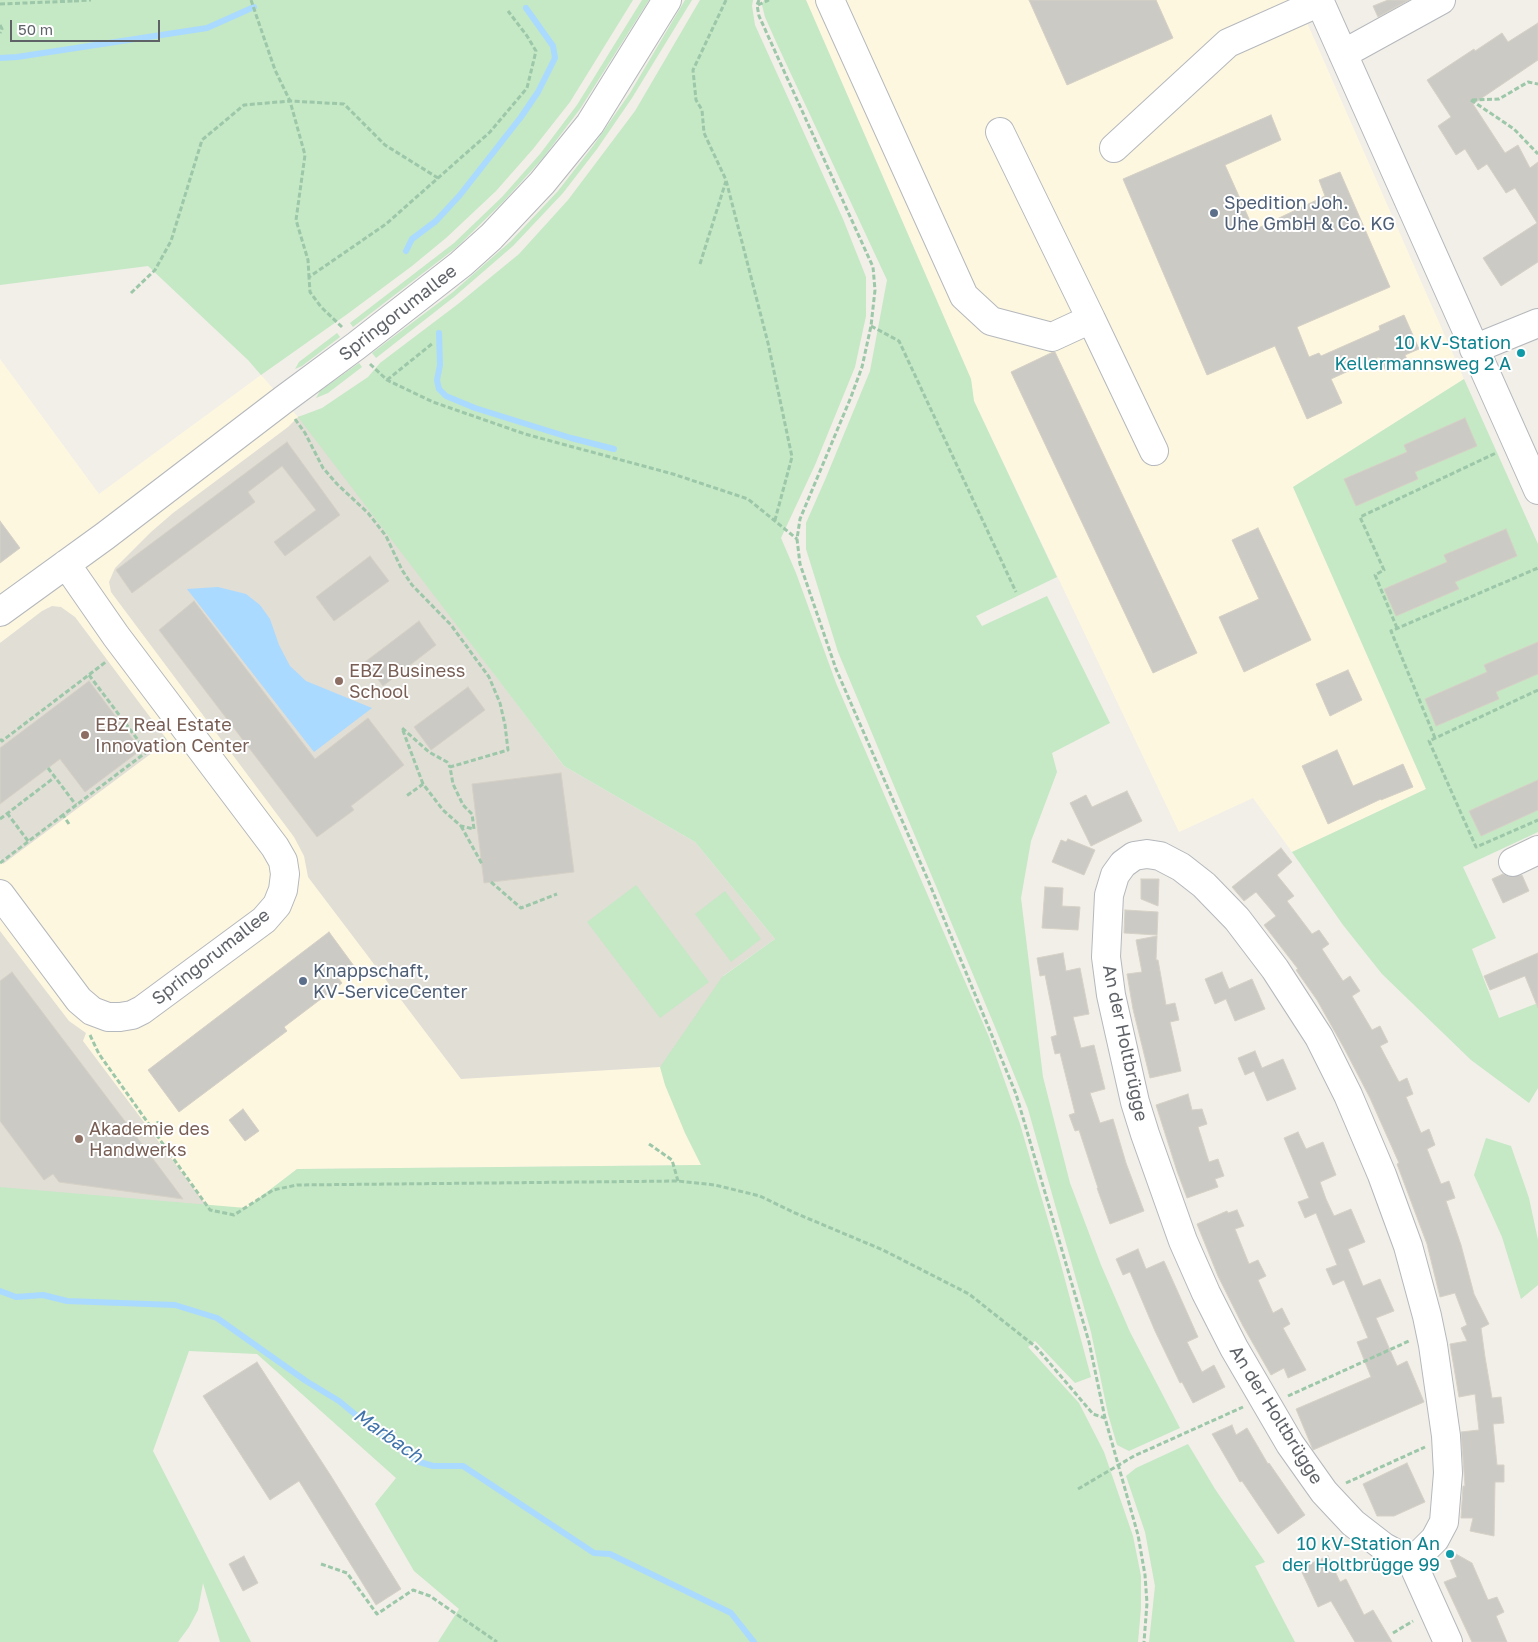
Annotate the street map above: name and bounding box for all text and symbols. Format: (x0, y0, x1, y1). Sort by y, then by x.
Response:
scale bar (12, 10, 162, 42)
text: 50 m (18, 20, 53, 38)
place label: Spedition Joh. Uhe GmbH & Co. KG (1224, 192, 1395, 234)
marker: Spedition Joh. Uhe GmbH & Co. KG (1208, 207, 1220, 219)
street label: Springorumallee (335, 260, 461, 366)
place label: 10 kV-Station Kellermannsweg 2 A (1335, 332, 1511, 374)
marker: 10 kV-Station Kellermannsweg 2 A (1515, 347, 1527, 359)
place label: EBZ Business School (349, 660, 465, 702)
marker: EBZ Business School (333, 675, 345, 687)
place label: EBZ Real Estate Innovation Center (95, 714, 249, 756)
marker: EBZ Real Estate Innovation Center (79, 729, 91, 741)
street label: Springorumallee (148, 904, 274, 1010)
place label: Knappschaft, KV-ServiceCenter (313, 960, 467, 1002)
street label: An der Holtbrügge (1098, 963, 1152, 1123)
marker: Knappschaft, KV-ServiceCenter (297, 975, 309, 987)
place label: Akademie des Handwerks (89, 1118, 209, 1160)
marker: Akademie des Handwerks (73, 1133, 85, 1145)
street label: An der Holtbrügge (1225, 1342, 1327, 1488)
water label: Marbach (349, 1404, 427, 1468)
place label: 10 kV-Station An der Holtbrügge 99 (1282, 1533, 1440, 1576)
marker: 10 kV-Station An der Holtbrügge 99 (1444, 1548, 1456, 1560)

